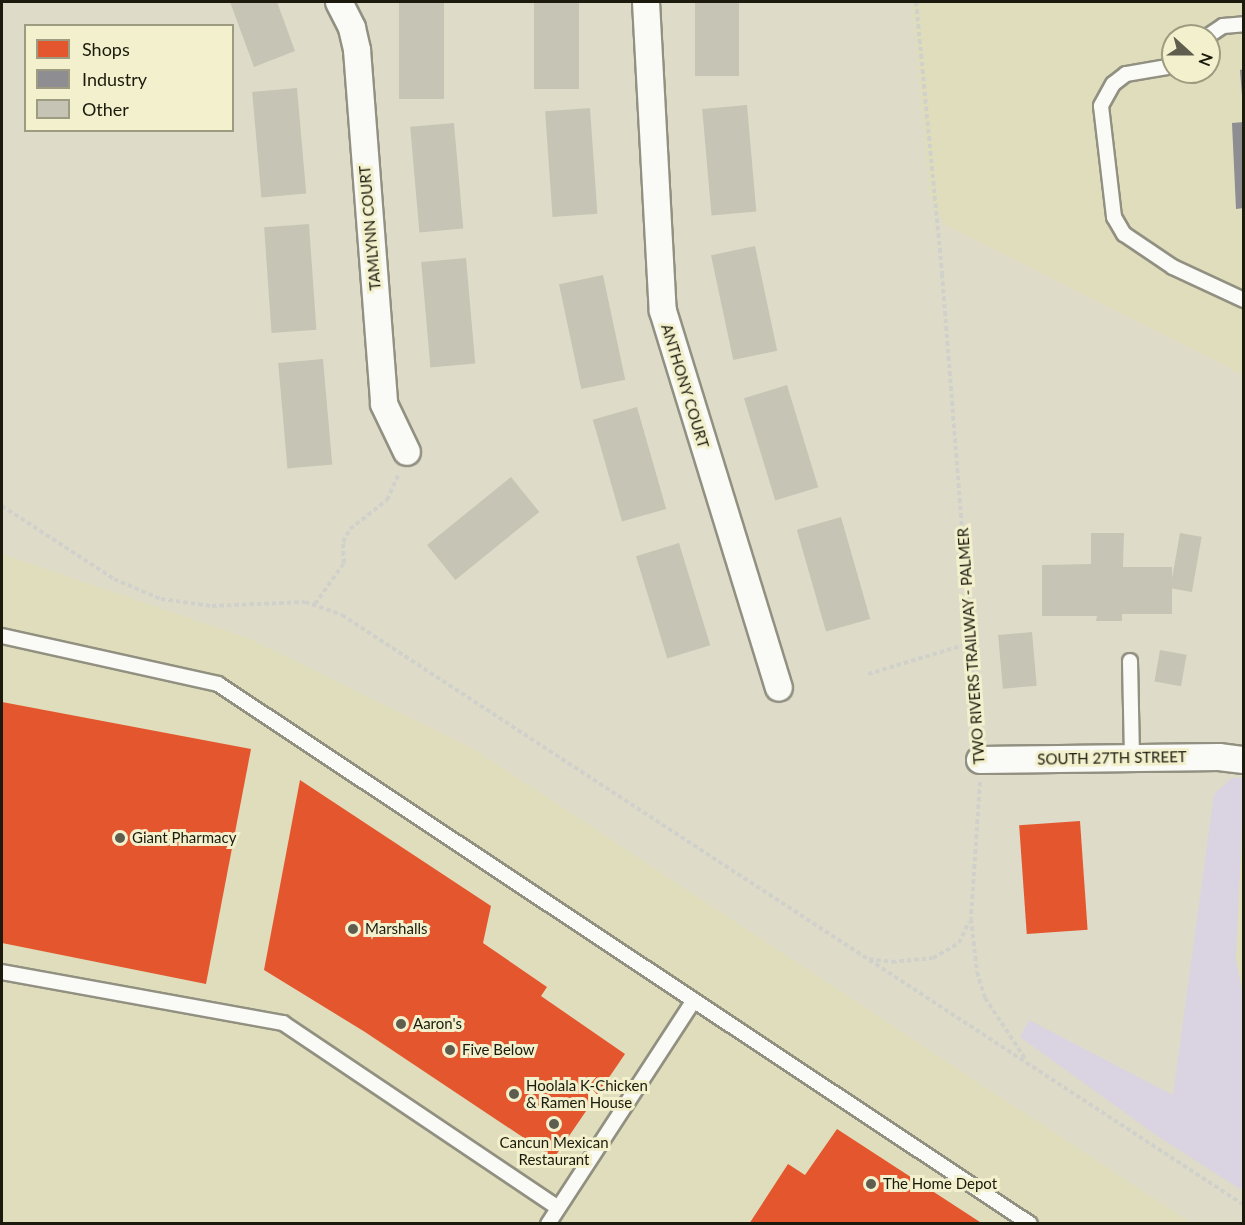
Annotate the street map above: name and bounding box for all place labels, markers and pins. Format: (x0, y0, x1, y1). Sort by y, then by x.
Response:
place label: Giant Pharmacy (132, 829, 236, 847)
marker: Giant Pharmacy (113, 831, 127, 845)
place label: Marshalls (365, 920, 427, 938)
marker: Marshalls (346, 922, 360, 936)
place label: Aaron's (413, 1015, 462, 1033)
marker: Aaron's (394, 1017, 408, 1031)
place label: Five Below (462, 1041, 535, 1059)
marker: Five Below (443, 1043, 457, 1057)
place label: Hoolala K-Chicken & Ramen House (526, 1076, 648, 1111)
marker: Hoolala K-Chicken & Ramen House (507, 1087, 521, 1101)
marker: Cancun Mexican Restaurant (547, 1117, 561, 1131)
place label: Cancun Mexican Restaurant (499, 1133, 609, 1168)
place label: The Home Depot (883, 1175, 997, 1193)
marker: The Home Depot (864, 1177, 878, 1191)

